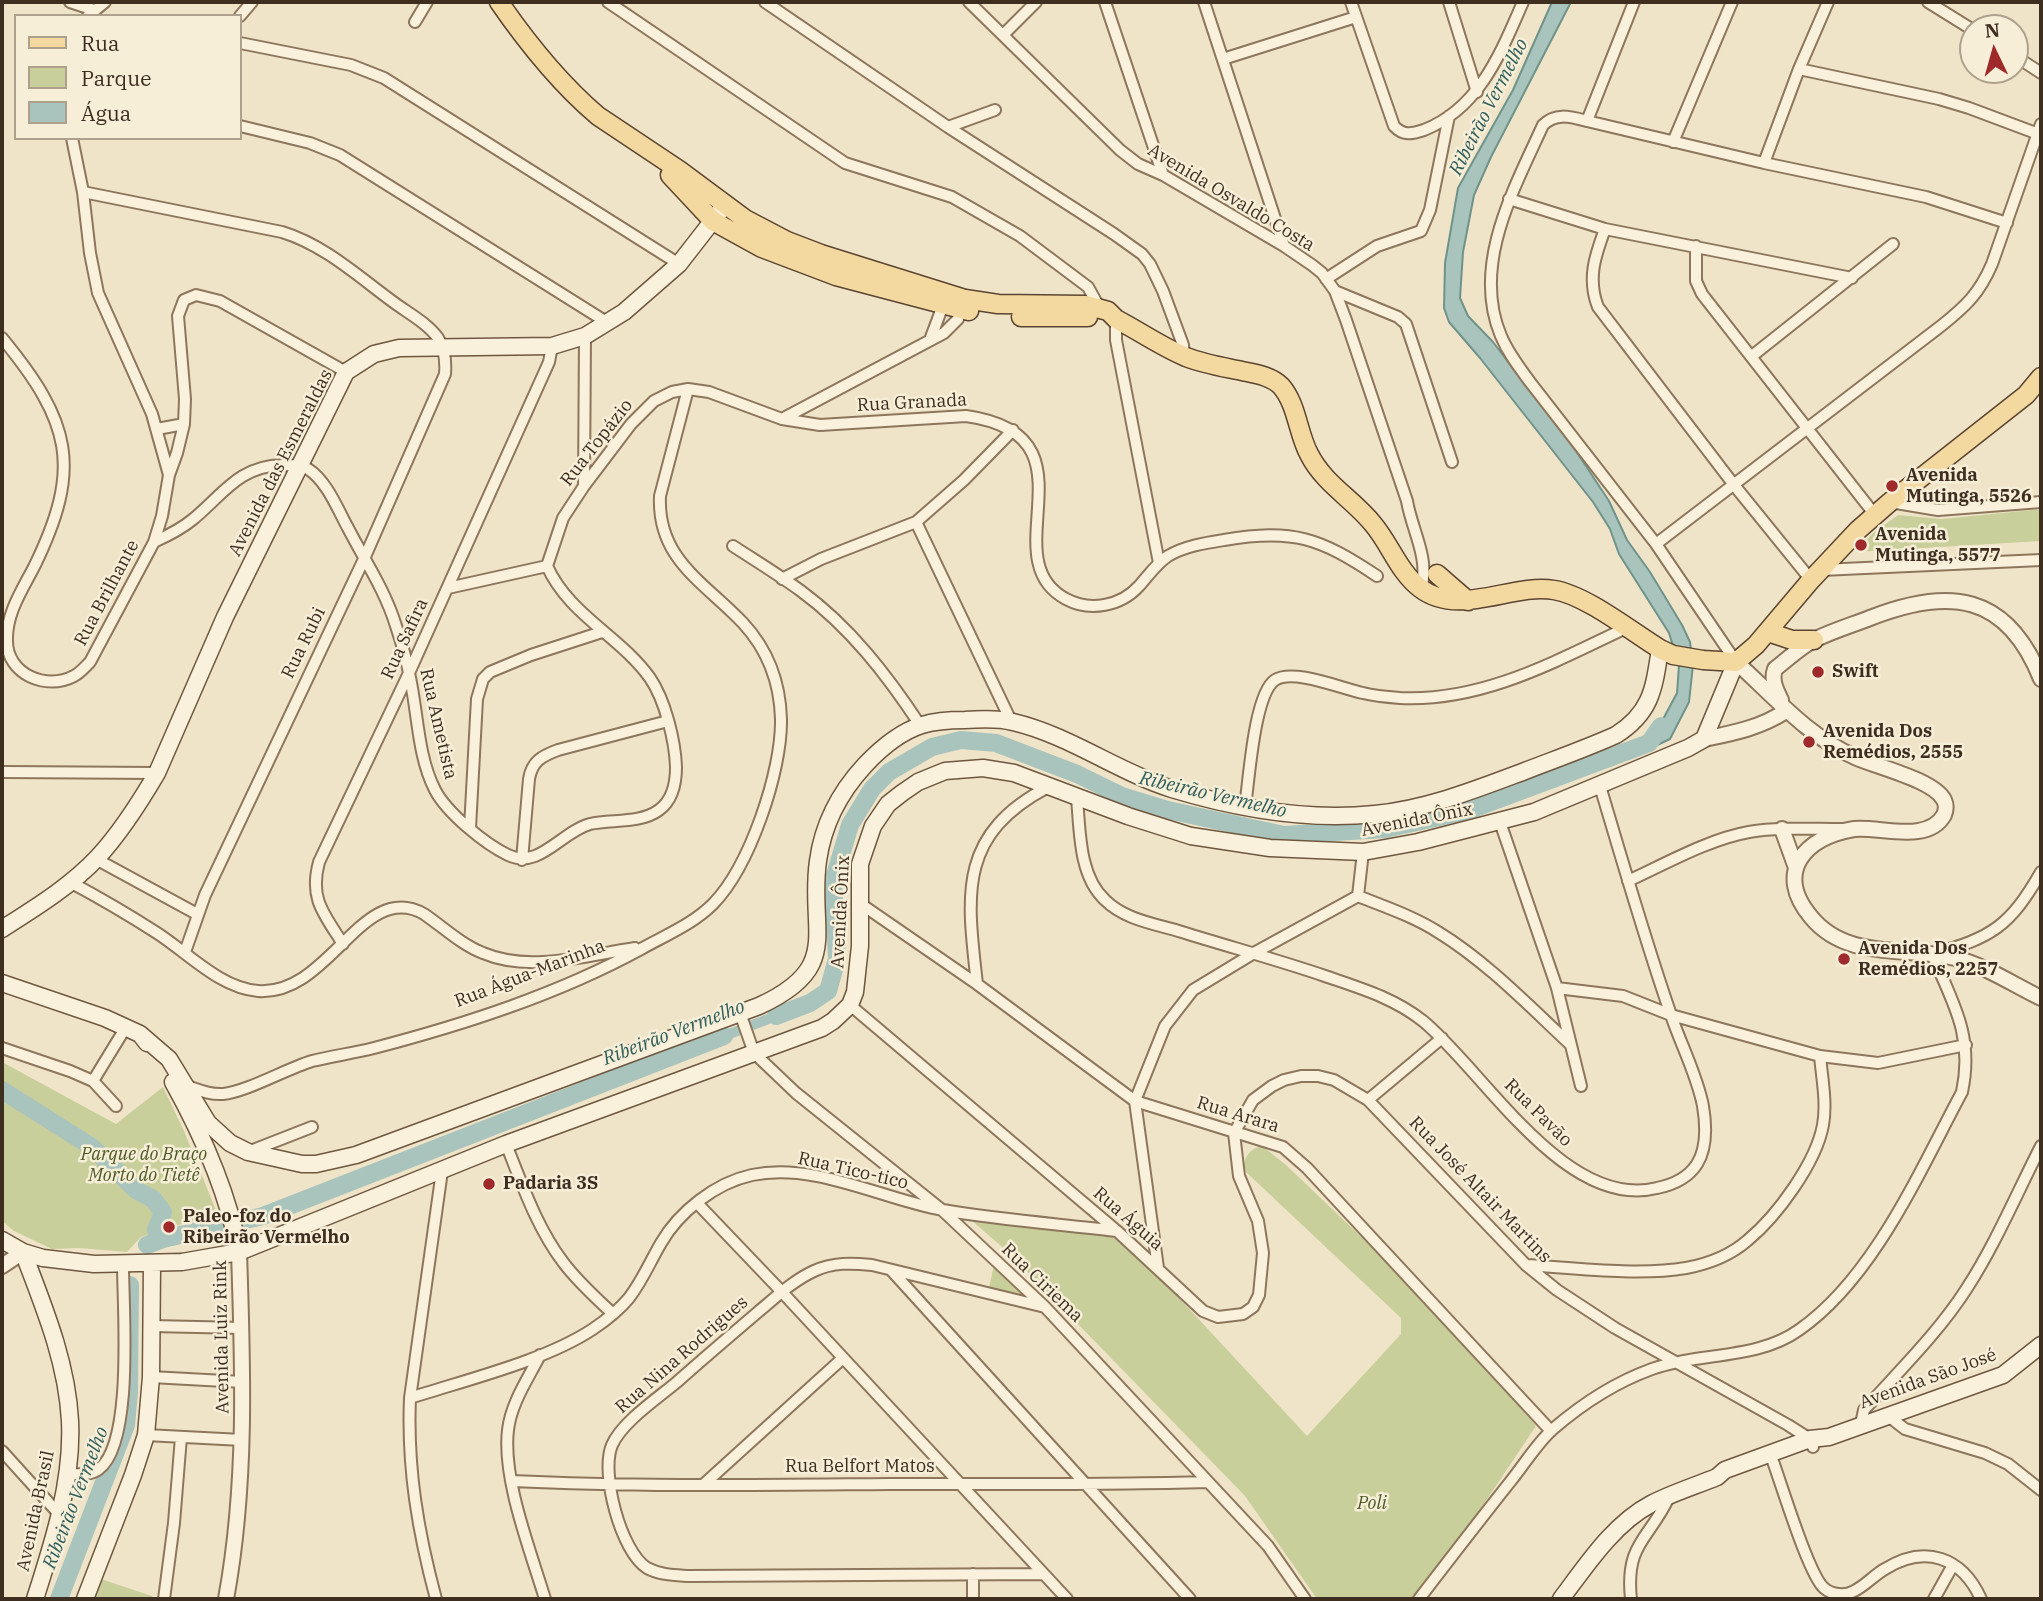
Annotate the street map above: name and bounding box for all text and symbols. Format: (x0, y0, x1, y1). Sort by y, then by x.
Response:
legend (14, 14, 242, 140)
north arrow (1959, 14, 2029, 84)
text: N (1984, 17, 2001, 43)
text: Rua (81, 29, 119, 57)
water label: Ribeirão Vermelho (1445, 35, 1533, 179)
text: Parque (81, 64, 151, 92)
text: Água (81, 99, 131, 127)
street label: Avenida Osvaldo Costa (1144, 140, 1318, 256)
street label: Avenida das Esmeraldas (224, 366, 338, 560)
street label: Rua Granada (856, 389, 968, 417)
street label: Rua Topázio (556, 395, 638, 491)
place label: Avenida Mutinga, 5526 (1906, 465, 2032, 508)
marker: Avenida Mutinga, 5526 (1884, 478, 1900, 494)
place label: Avenida Mutinga, 5577 (1875, 524, 2001, 566)
street label: Rua Brilhante (70, 536, 144, 650)
marker: Avenida Mutinga, 5577 (1853, 537, 1869, 553)
street label: Rua Safira (377, 595, 433, 683)
street label: Rua Rubi (277, 604, 331, 682)
place label: Swift (1832, 661, 1879, 683)
marker: Swift (1810, 664, 1826, 680)
street label: Rua Ametista (415, 666, 461, 782)
place label: Avenida Dos Remédios, 2555 (1823, 721, 1963, 764)
marker: Avenida Dos Remédios, 2555 (1801, 734, 1817, 750)
water label: Ribeirão Vermelho (1137, 767, 1289, 823)
street label: Avenida Ônix (1359, 799, 1475, 841)
street label: Avenida Ônix (827, 855, 855, 969)
street label: Rua Água-Marinha (452, 935, 608, 1013)
place label: Avenida Dos Remédios, 2257 (1858, 938, 1998, 981)
marker: Avenida Dos Remédios, 2257 (1836, 951, 1852, 967)
water label: Ribeirão Vermelho (600, 995, 748, 1071)
street label: Rua Pavão (1500, 1075, 1576, 1151)
street label: Rua Arara (1194, 1092, 1282, 1138)
street label: Rua José Altair Martins (1404, 1112, 1556, 1268)
park label: Parque do Braço Morto do Tietê (81, 1144, 207, 1186)
street label: Rua Tico-tico (796, 1148, 910, 1194)
place label: Padaria 3S (503, 1173, 598, 1195)
marker: Padaria 3S (481, 1176, 497, 1192)
street label: Rua Águia (1088, 1183, 1168, 1255)
place label: Paleo-foz do Ribeirão Vermelho (183, 1206, 350, 1248)
marker: Paleo-foz do Ribeirão Vermelho (161, 1219, 177, 1235)
street label: Rua Ciriema (997, 1239, 1087, 1327)
street label: Avenida Luiz Rink (210, 1260, 234, 1414)
street label: Rua Nina Rodrigues (611, 1292, 753, 1418)
street label: Avenida São José (1856, 1344, 2000, 1414)
water label: Ribeirão Vermelho (38, 1424, 114, 1572)
street label: Avenida Brasil (13, 1449, 59, 1573)
street label: Rua Belfort Matos (785, 1456, 935, 1478)
park label: Poli (1357, 1493, 1387, 1515)

